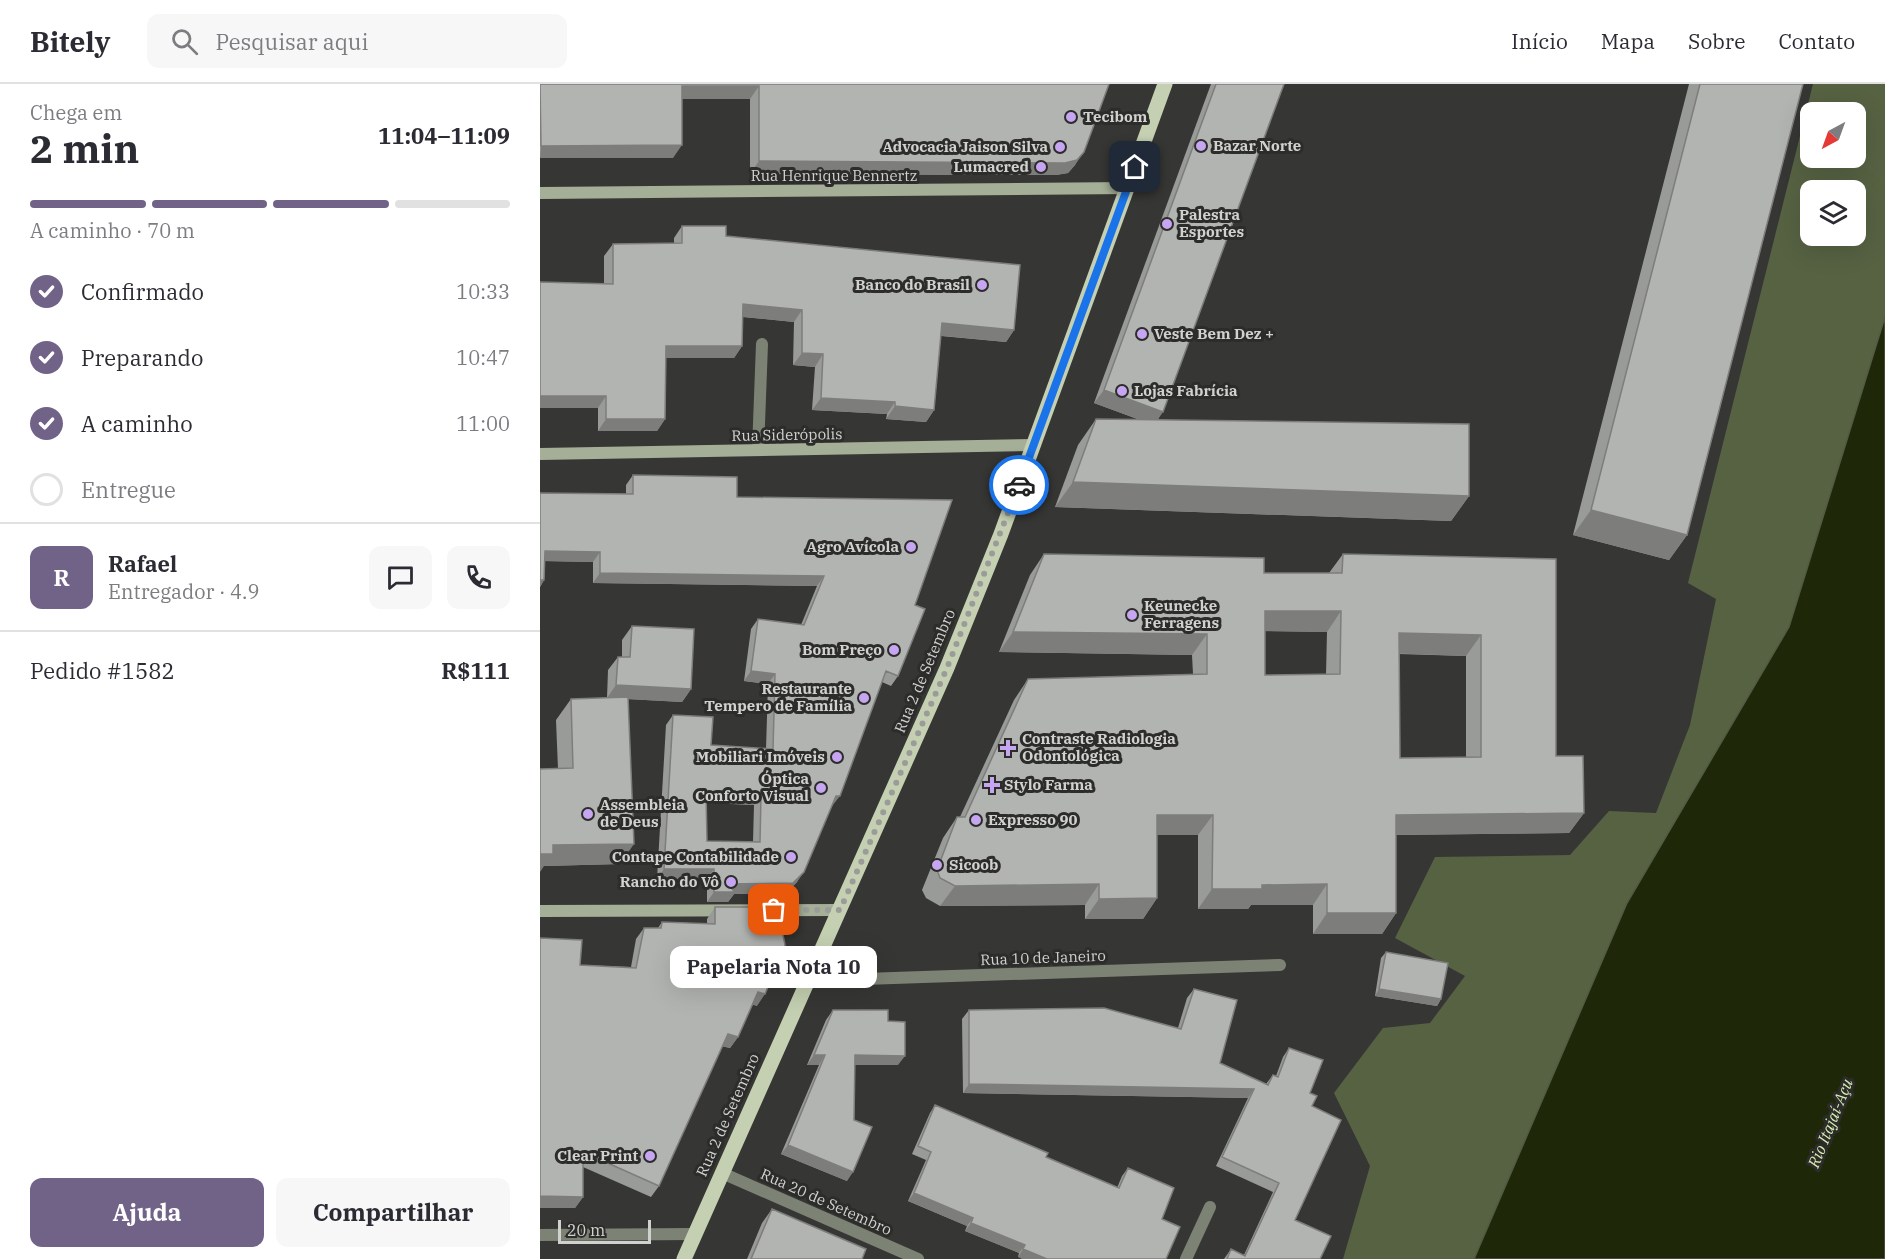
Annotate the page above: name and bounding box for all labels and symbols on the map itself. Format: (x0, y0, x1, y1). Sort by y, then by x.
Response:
north arrow (1800, 102, 1866, 168)
place label: Tecibom (1083, 107, 1148, 126)
marker: Tecibom (1064, 110, 1078, 124)
place label: Bazar Norte (1213, 136, 1301, 155)
place label: Advocacia Jaison Silva (882, 137, 1048, 156)
marker: Bazar Norte (1194, 139, 1208, 153)
marker: Advocacia Jaison Silva (1053, 140, 1067, 154)
pin (1109, 141, 1160, 192)
place label: Lumacred (953, 157, 1030, 176)
marker: Lumacred (1034, 160, 1048, 174)
street label: Rua Henrique Bennertz (751, 166, 917, 185)
place label: Palestra Esportes (1179, 205, 1244, 241)
marker: Palestra Esportes (1160, 217, 1174, 231)
place label: Banco do Brasil (855, 275, 970, 294)
marker: Banco do Brasil (975, 278, 989, 292)
place label: Veste Bem Dez + (1154, 324, 1274, 343)
marker: Veste Bem Dez + (1135, 327, 1149, 341)
place label: Lojas Fabrícia (1134, 381, 1238, 400)
marker: Lojas Fabrícia (1115, 384, 1129, 398)
street label: Rua Siderópolis (731, 424, 843, 445)
courier (989, 455, 1049, 515)
place label: Agro Avícola (807, 537, 899, 556)
marker: Agro Avícola (904, 540, 918, 554)
place label: Keunecke Ferragens (1144, 596, 1219, 632)
street label: Rua 2 de Setembro (890, 606, 959, 736)
marker: Keunecke Ferragens (1125, 608, 1139, 622)
place label: Bom Preço (802, 640, 882, 659)
marker: Bom Preço (887, 643, 901, 657)
place label: Restaurante Tempero de Família (704, 679, 852, 715)
marker: Restaurante Tempero de Família (857, 691, 871, 705)
place label: Contraste Radiologia Odontológica (1022, 729, 1176, 765)
marker: Contraste Radiologia Odontológica (999, 739, 1017, 757)
place label: Mobiliari Imóveis (696, 747, 825, 766)
marker: Mobiliari Imóveis (830, 750, 844, 764)
place label: Óptica Conforto Visual (695, 769, 809, 805)
place label: Stylo Farma (1004, 775, 1093, 794)
marker: Stylo Farma (985, 778, 999, 792)
marker: Óptica Conforto Visual (814, 781, 828, 795)
place label: Assembleia de Deus (600, 795, 685, 831)
marker: Assembleia de Deus (581, 807, 595, 821)
place label: Expresso 90 (988, 810, 1077, 829)
marker: Expresso 90 (969, 813, 983, 827)
place label: Contape Contabilidade (612, 847, 779, 866)
marker: Contape Contabilidade (784, 850, 798, 864)
place label: Sicoob (949, 855, 998, 874)
marker: Sicoob (930, 858, 944, 872)
place label: Rancho do Vô (620, 872, 719, 891)
marker: Rancho do Vô (724, 875, 738, 889)
pin (748, 884, 799, 935)
callout: Papelaria Nota 10 (670, 946, 878, 988)
street label: Rua 10 de Janeiro (980, 946, 1106, 969)
street label: Rua 2 de Setembro (692, 1050, 763, 1179)
water label: Rio Itajaí-Açu (1803, 1075, 1857, 1171)
place label: Clear Print (557, 1146, 638, 1165)
marker: Clear Print (643, 1149, 657, 1163)
street label: Rua 20 de Setembro (758, 1164, 895, 1239)
scale bar (558, 1217, 651, 1244)

